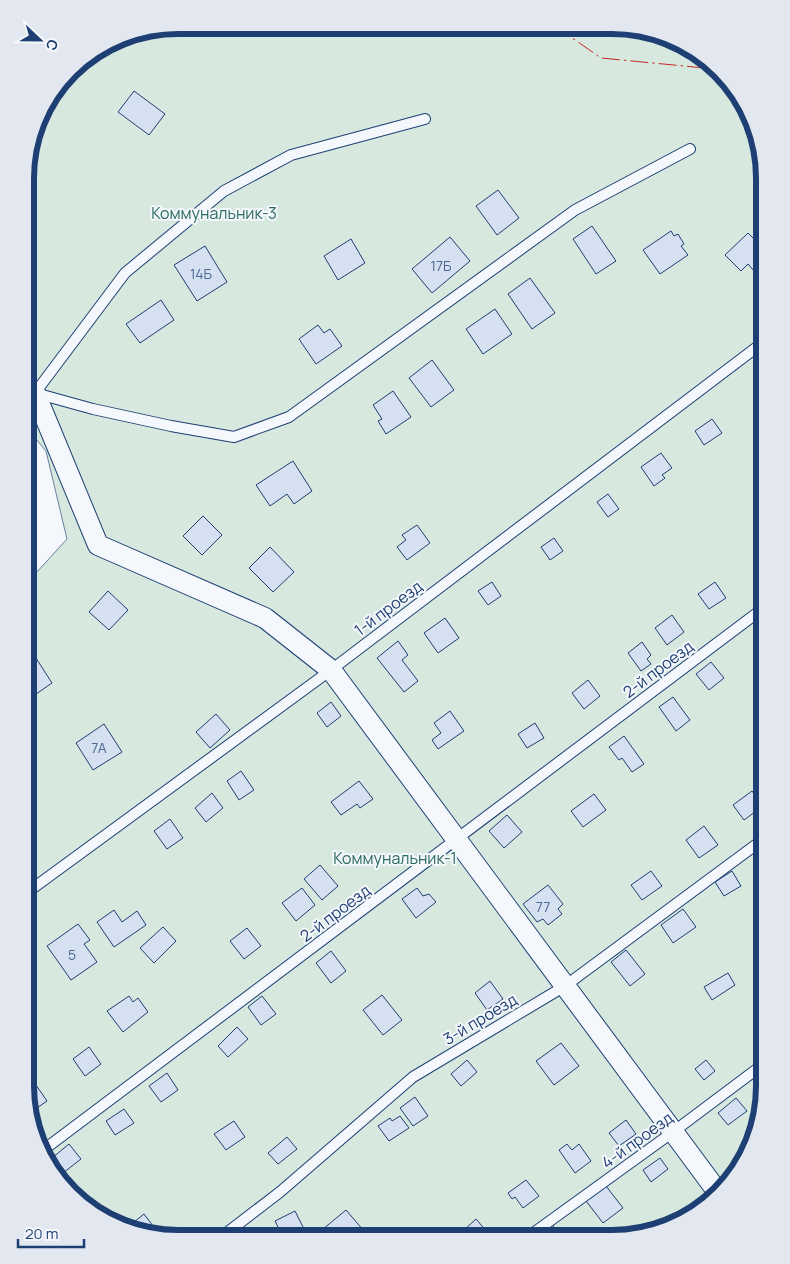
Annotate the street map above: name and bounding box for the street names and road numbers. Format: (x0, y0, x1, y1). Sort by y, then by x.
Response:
street label: 1-й проезд (349, 575, 427, 641)
street label: 2-й проезд (618, 635, 698, 703)
street label: 2-й проезд (295, 879, 375, 947)
street label: 3-й проезд (439, 988, 521, 1050)
street label: 4-й проезд (597, 1106, 677, 1173)

